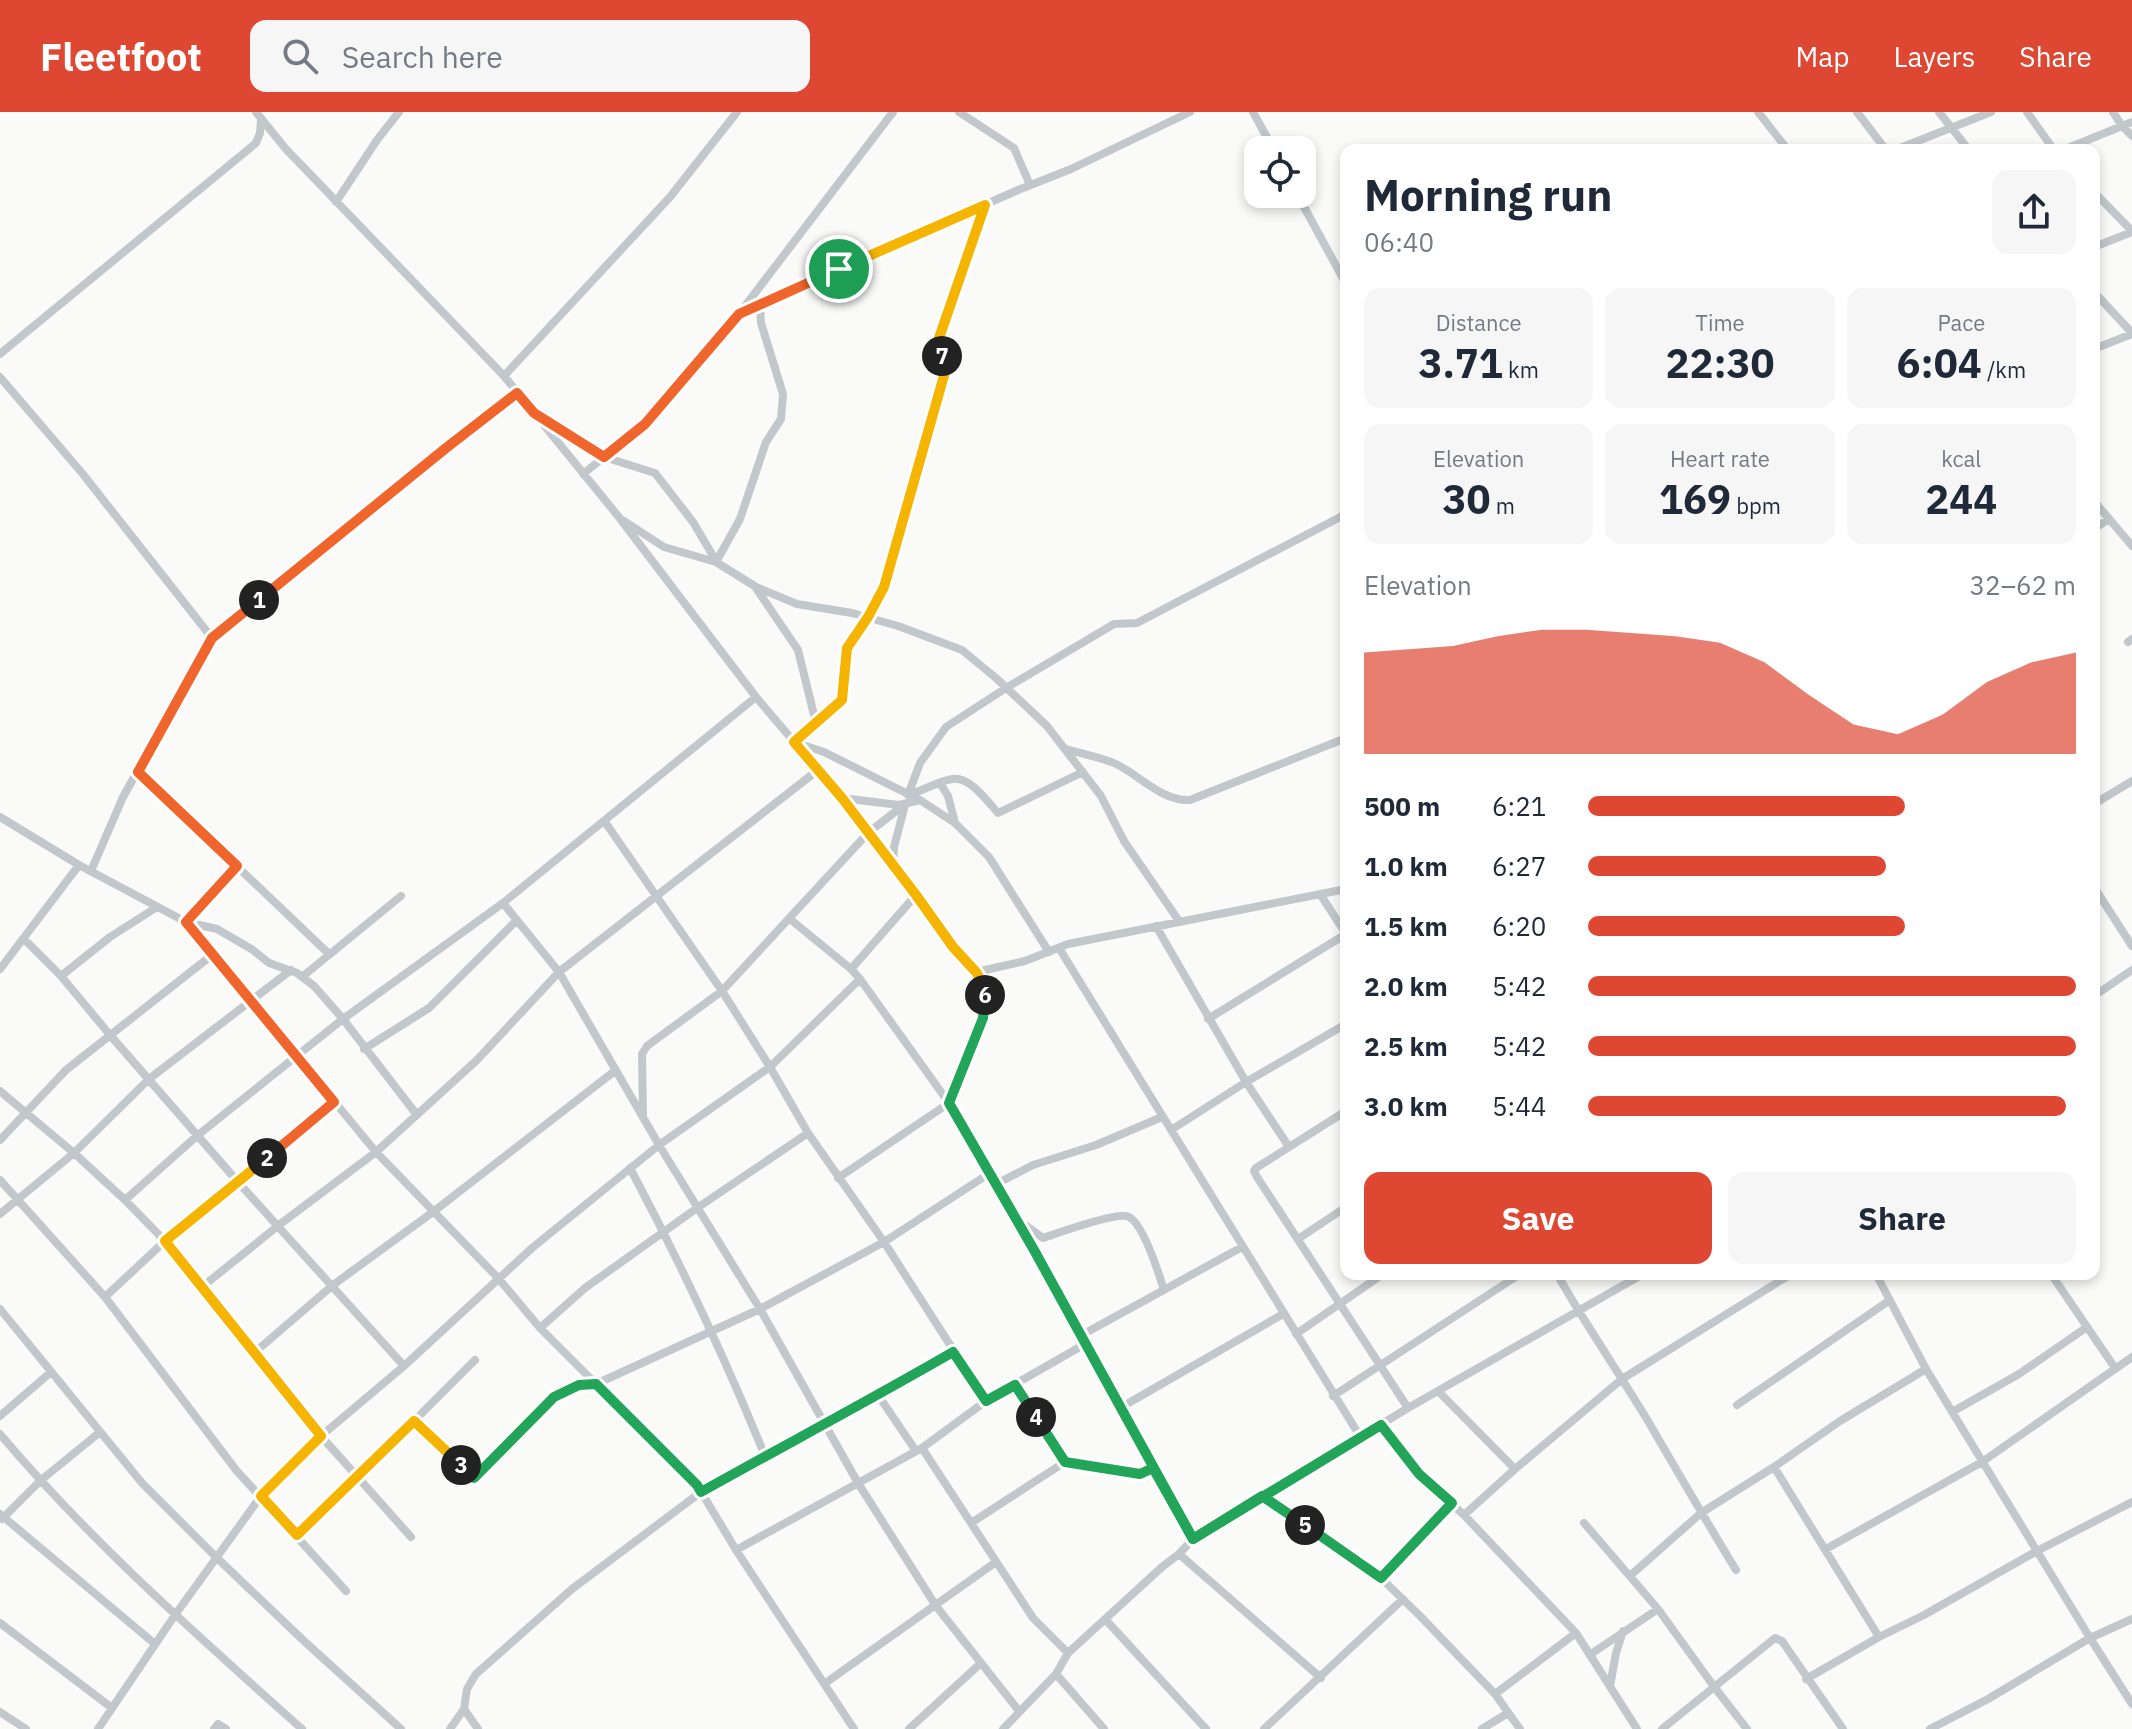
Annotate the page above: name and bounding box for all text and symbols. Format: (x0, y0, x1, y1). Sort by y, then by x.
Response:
search box (250, 20, 810, 92)
text: Fleetfoot (40, 32, 202, 81)
icon: search (278, 34, 322, 78)
text: Search here (342, 37, 503, 76)
text: Map (1795, 38, 1849, 75)
text: Layers (1893, 38, 1975, 75)
text: Share (2019, 38, 2092, 75)
map controls (1244, 136, 1316, 208)
button: locate (1244, 136, 1316, 208)
text: Morning run (1364, 166, 1613, 223)
button: share (1992, 170, 2076, 254)
text: 06:40 (1364, 225, 1434, 259)
pin (805, 235, 873, 303)
icon: arrive (817, 247, 861, 291)
text: Distance (1436, 308, 1522, 337)
text: Time (1695, 308, 1745, 337)
text: Pace (1937, 308, 1985, 337)
pin: 7 (922, 336, 962, 376)
text: 3.71 (1418, 337, 1503, 389)
text: 22:30 (1665, 337, 1775, 389)
text: 6:04 (1897, 337, 1982, 389)
text: 7 (935, 341, 949, 370)
text: km (1503, 355, 1539, 384)
text: /km (1982, 355, 2026, 384)
text: Elevation (1433, 444, 1524, 473)
text: Heart rate (1670, 444, 1770, 473)
text: kcal (1941, 444, 1981, 473)
text: 30 (1442, 473, 1490, 525)
text: 169 (1659, 473, 1731, 525)
text: 244 (1925, 473, 1997, 525)
text: m (1490, 491, 1515, 520)
text: bpm (1731, 491, 1781, 520)
text: Elevation (1364, 568, 1472, 602)
text: 32–62 m (1969, 568, 2076, 602)
pin: 1 (239, 580, 279, 620)
text: 1 (252, 585, 266, 614)
text: 500 m (1364, 789, 1440, 823)
text: 6:21 (1492, 789, 1546, 823)
text: 1.0 km (1364, 849, 1448, 883)
text: 6:27 (1492, 849, 1546, 883)
text: 1.5 km (1364, 909, 1448, 943)
text: 6:20 (1492, 909, 1546, 943)
text: 2.0 km (1364, 969, 1448, 1003)
text: 5:42 (1492, 969, 1546, 1003)
pin: 6 (965, 975, 1005, 1015)
text: 6 (978, 980, 992, 1009)
text: 2.5 km (1364, 1029, 1448, 1063)
text: 5:42 (1492, 1029, 1546, 1063)
text: 3.0 km (1364, 1089, 1448, 1123)
text: 5:44 (1492, 1089, 1546, 1123)
pin: 2 (247, 1138, 287, 1178)
text: 2 (260, 1143, 274, 1172)
button: Save (1364, 1172, 1712, 1264)
button: Share (1728, 1172, 2076, 1264)
pin: 4 (1016, 1397, 1056, 1437)
text: 4 (1029, 1402, 1043, 1431)
pin: 3 (441, 1445, 481, 1485)
text: 3 (454, 1450, 468, 1479)
pin: 5 (1285, 1505, 1325, 1545)
text: 5 (1298, 1510, 1312, 1539)

